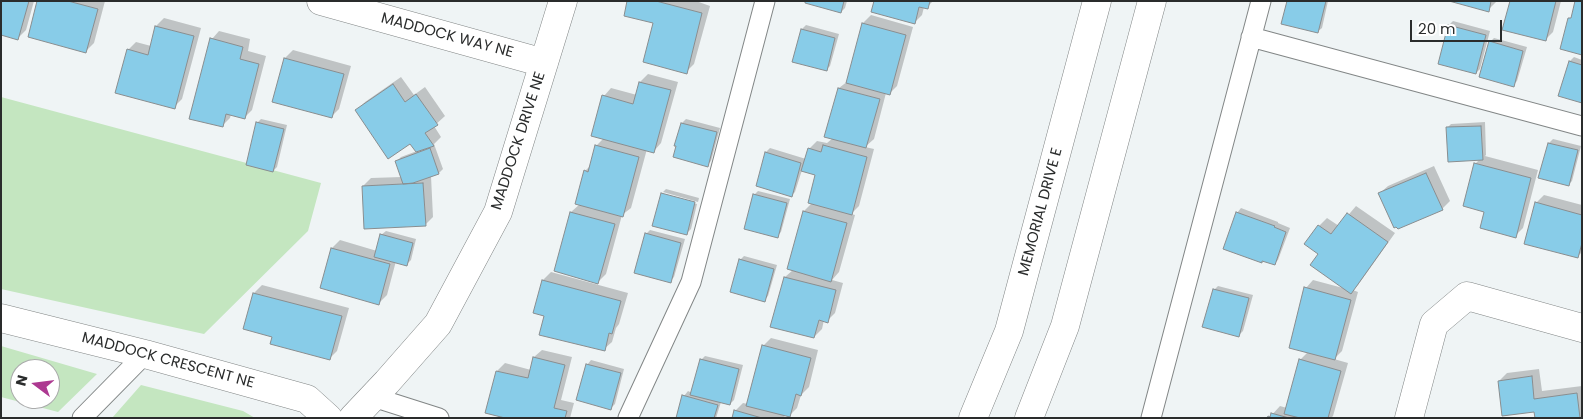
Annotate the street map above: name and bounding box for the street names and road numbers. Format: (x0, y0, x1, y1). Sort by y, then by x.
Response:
street label: MADDOCK WAY NE (379, 10, 515, 62)
street label: MADDOCK DRIVE NE (488, 70, 550, 212)
street label: MEMORIAL DRIVE E (1015, 146, 1067, 278)
street label: MADDOCK CRESCENT NE (80, 329, 256, 393)

